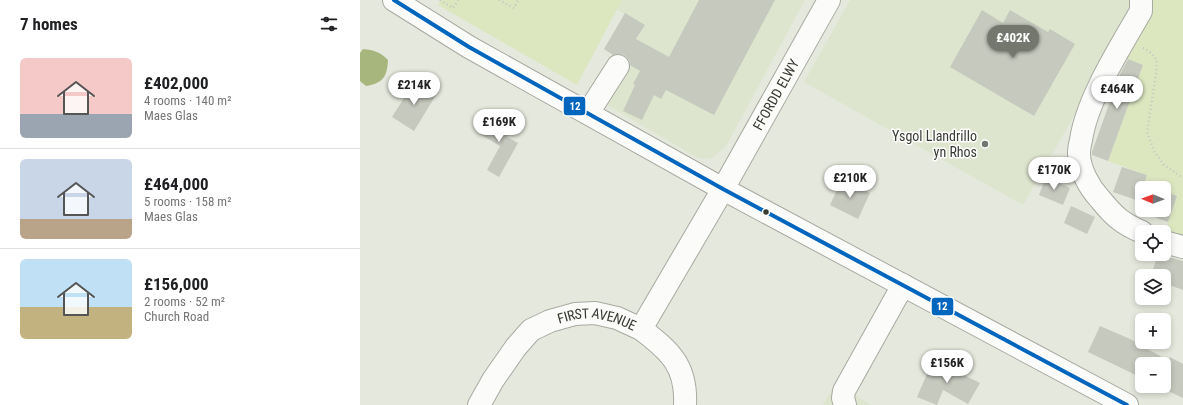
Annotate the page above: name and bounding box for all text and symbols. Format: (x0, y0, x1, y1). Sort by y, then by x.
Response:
icon: filters (318, 13, 340, 35)
text: 7 homes (20, 14, 78, 34)
pin: £402K (985, 25, 1041, 59)
text: £402K (996, 30, 1030, 45)
street label: FFORDD ELWY (750, 56, 803, 133)
pin: £214K (386, 72, 442, 106)
text: £402,000 (144, 73, 209, 93)
icon: home (52, 74, 100, 122)
pin: £464K (1089, 76, 1145, 110)
text: £214K (397, 77, 431, 92)
text: £464K (1100, 81, 1134, 96)
text: 4 rooms · 140 m² (144, 93, 231, 108)
line badge: 12 (563, 96, 586, 116)
text: 12 (569, 100, 581, 113)
text: Maes Glas (144, 108, 198, 123)
pin: £169K (471, 109, 527, 143)
text: £169K (482, 114, 516, 129)
place label: Ysgol Llandrillo yn Rhos (892, 128, 977, 160)
marker: Ysgol Llandrillo yn Rhos (980, 139, 990, 149)
pin: £170K (1026, 157, 1082, 191)
text: £170K (1037, 162, 1071, 177)
pin: £210K (822, 165, 878, 199)
text: £210K (833, 170, 867, 185)
text: £464,000 (144, 174, 209, 194)
icon: home (52, 175, 100, 223)
north arrow (1135, 181, 1171, 217)
map controls (1135, 181, 1171, 393)
text: 5 rooms · 158 m² (144, 194, 231, 209)
unlabelled marker (761, 207, 771, 217)
text: Maes Glas (144, 209, 198, 224)
button: locate (1135, 225, 1171, 261)
button: layers (1135, 269, 1171, 305)
text: £156,000 (144, 274, 209, 294)
icon: home (52, 275, 100, 323)
text: 2 rooms · 52 m² (144, 294, 225, 309)
line badge: 12 (931, 297, 954, 316)
text: 12 (936, 300, 948, 313)
street label: FIRST AVENUE (555, 305, 639, 334)
text: Church Road (144, 309, 209, 324)
button: + (1135, 313, 1171, 349)
pin: £156K (919, 350, 975, 384)
text: £156K (930, 355, 964, 370)
button: − (1135, 357, 1171, 393)

